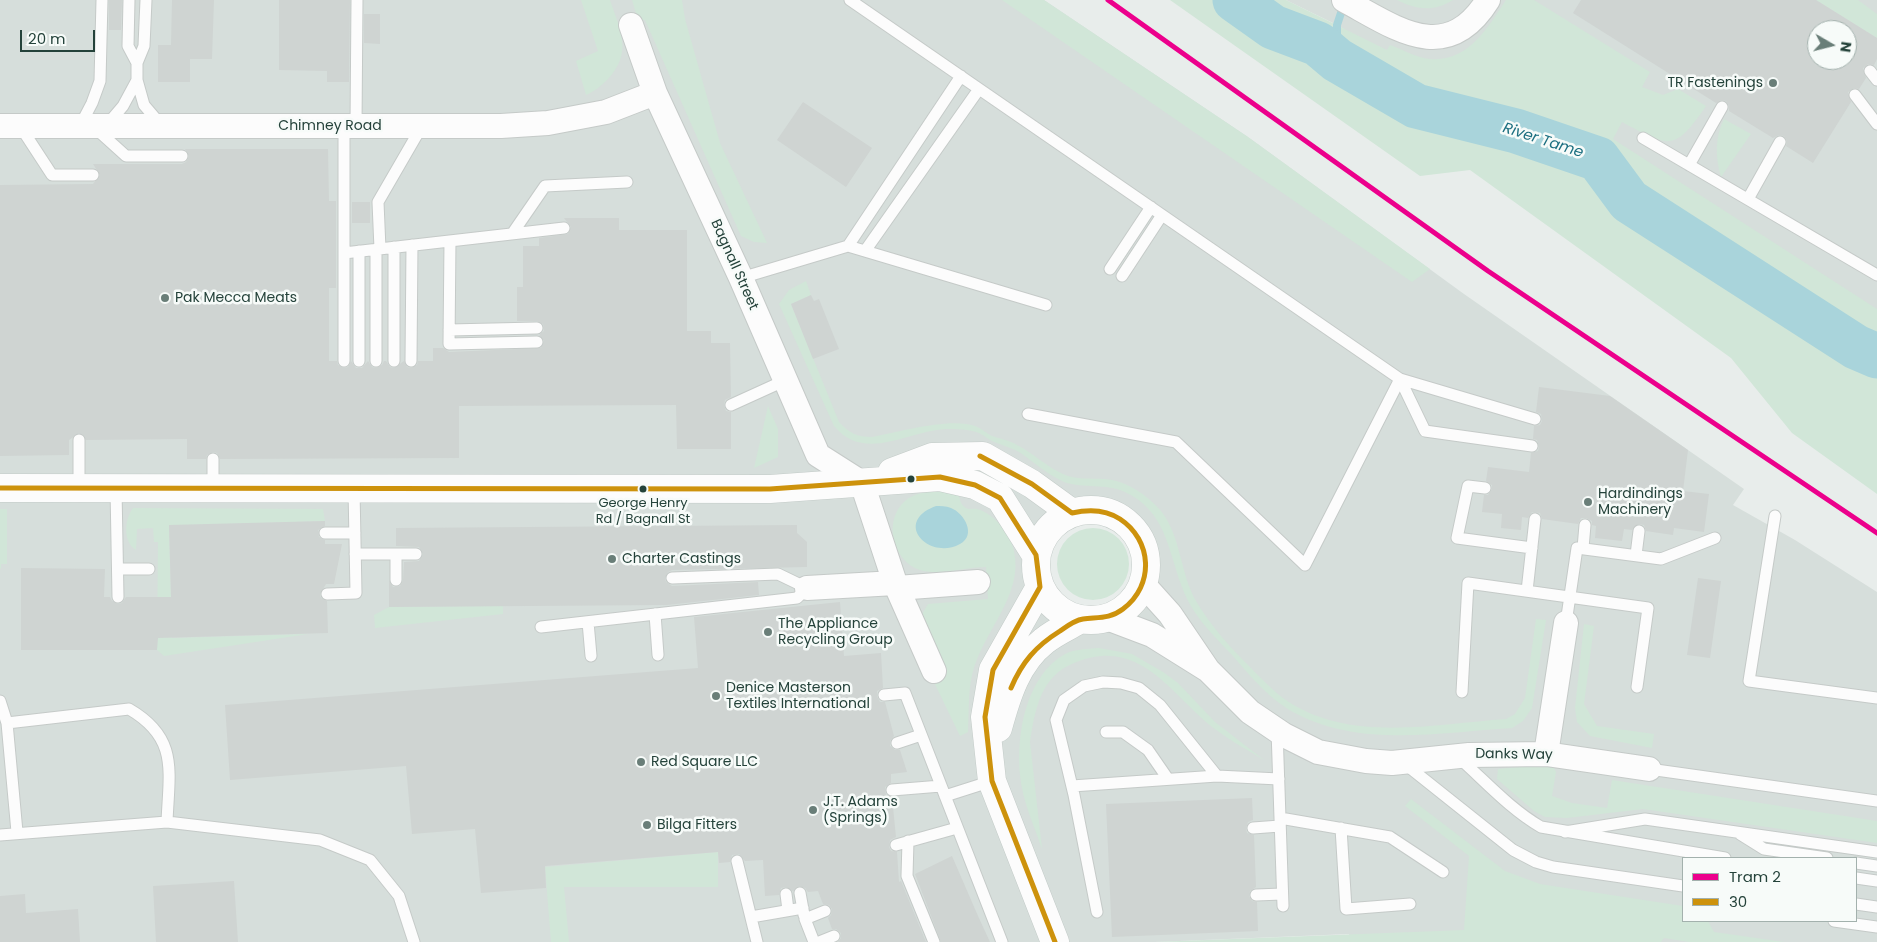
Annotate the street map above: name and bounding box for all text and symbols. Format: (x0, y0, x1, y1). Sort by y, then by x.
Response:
scale bar (22, 20, 98, 52)
north arrow (1807, 20, 1857, 70)
text: 20 m (28, 28, 66, 49)
text: N (1835, 40, 1856, 54)
place label: TR Fastenings (1667, 75, 1763, 91)
marker: TR Fastenings (1767, 77, 1779, 89)
street label: Chimney Road (278, 118, 382, 134)
water label: River Tame (1500, 120, 1586, 162)
street label: Bagnall Street (706, 217, 762, 313)
place label: Pak Mecca Meats (175, 290, 297, 306)
marker: Pak Mecca Meats (159, 292, 171, 304)
unlabelled marker (906, 474, 916, 484)
marker: George Henry Rd / Bagnall St (638, 484, 648, 494)
place label: Hardindings Machinery (1598, 486, 1683, 518)
place label: George Henry Rd / Bagnall St (596, 496, 690, 527)
marker: Hardindings Machinery (1582, 496, 1594, 508)
place label: Charter Castings (622, 551, 741, 567)
marker: Charter Castings (606, 553, 618, 565)
place label: The Appliance Recycling Group (778, 616, 893, 648)
marker: The Appliance Recycling Group (762, 626, 774, 638)
place label: Denice Masterson Textiles International (726, 680, 870, 712)
marker: Denice Masterson Textiles International (710, 690, 722, 702)
street label: Danks Way (1475, 746, 1553, 764)
place label: Red Square LLC (651, 754, 758, 770)
marker: Red Square LLC (635, 756, 647, 768)
place label: J.T. Adams (Springs) (823, 794, 898, 826)
marker: J.T. Adams (Springs) (807, 804, 819, 816)
place label: Bilga Fitters (657, 817, 737, 833)
marker: Bilga Fitters (641, 819, 653, 831)
legend (1682, 857, 1857, 922)
text: Tram 2 (1729, 866, 1781, 887)
text: 30 (1729, 891, 1747, 912)

